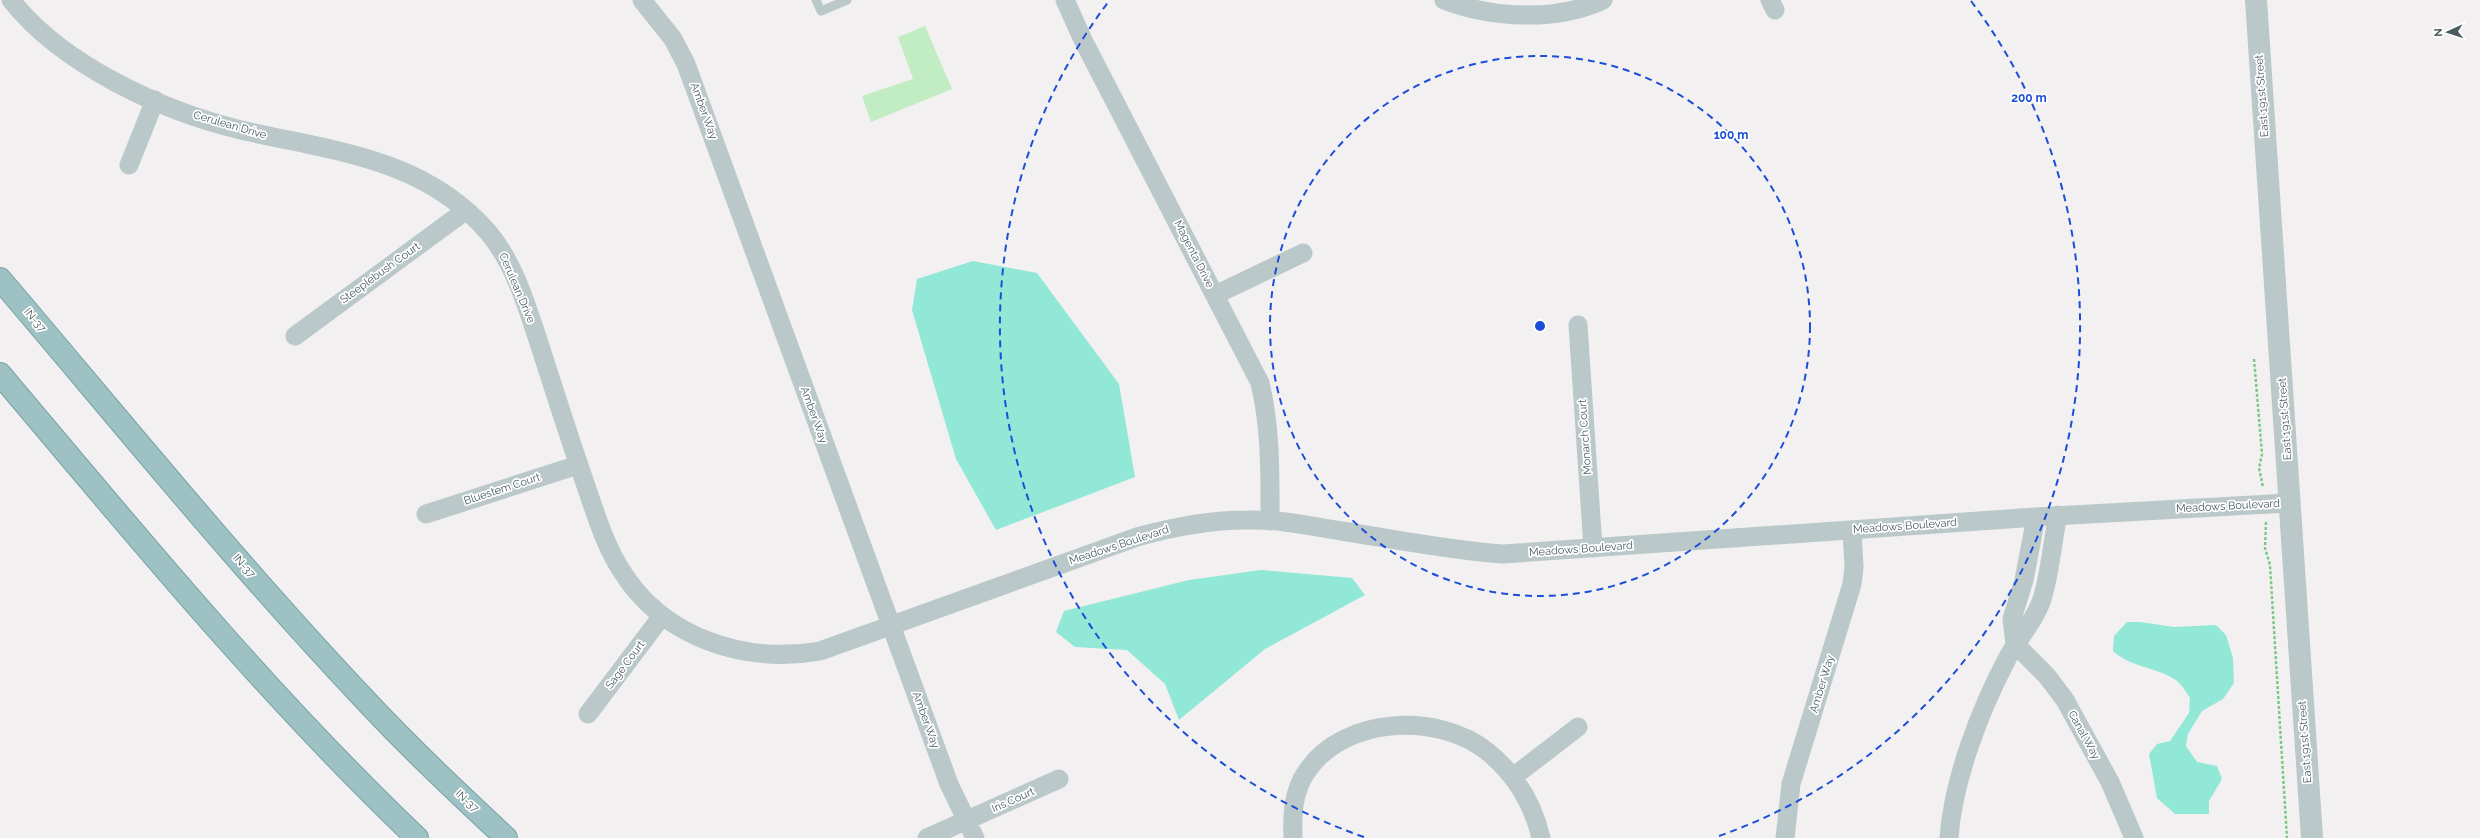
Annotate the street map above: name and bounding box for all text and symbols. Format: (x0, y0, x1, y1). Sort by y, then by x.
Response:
north arrow (2428, 12, 2468, 52)
text: N (2432, 28, 2445, 37)
street label: East 191st Street (2253, 54, 2271, 138)
street label: Amber Way (688, 81, 720, 141)
text: 200 m (2011, 91, 2047, 105)
street label: Cerulean Drive (192, 108, 269, 142)
text: 100 m (1714, 128, 1748, 142)
street label: Magenta Drive (1171, 218, 1217, 290)
street label: Steeplebush Court (338, 240, 423, 306)
street label: Cerulean Drive (496, 251, 538, 326)
street label: IN-37 (21, 305, 49, 335)
centre of rings (1533, 319, 1547, 333)
street label: East 191st Street (2276, 377, 2294, 461)
street label: Amber Way (798, 385, 830, 445)
street label: Monarch Court (1576, 399, 1594, 475)
street label: Bluestem Court (462, 470, 542, 508)
street label: Meadows Boulevard (2176, 497, 2280, 515)
street label: Meadows Boulevard (1853, 516, 1958, 536)
street label: Meadows Boulevard (1067, 523, 1171, 567)
street label: Meadows Boulevard (1529, 539, 1634, 559)
street label: IN-37 (230, 551, 258, 581)
street label: Sage Court (603, 638, 648, 692)
street label: Amber Way (1807, 654, 1837, 714)
street label: Amber Way (910, 690, 942, 750)
street label: East 191st Street (2296, 700, 2314, 784)
street label: Canal Way (2065, 708, 2103, 762)
street label: Iris Court (990, 785, 1037, 815)
street label: IN-37 (453, 787, 481, 815)

